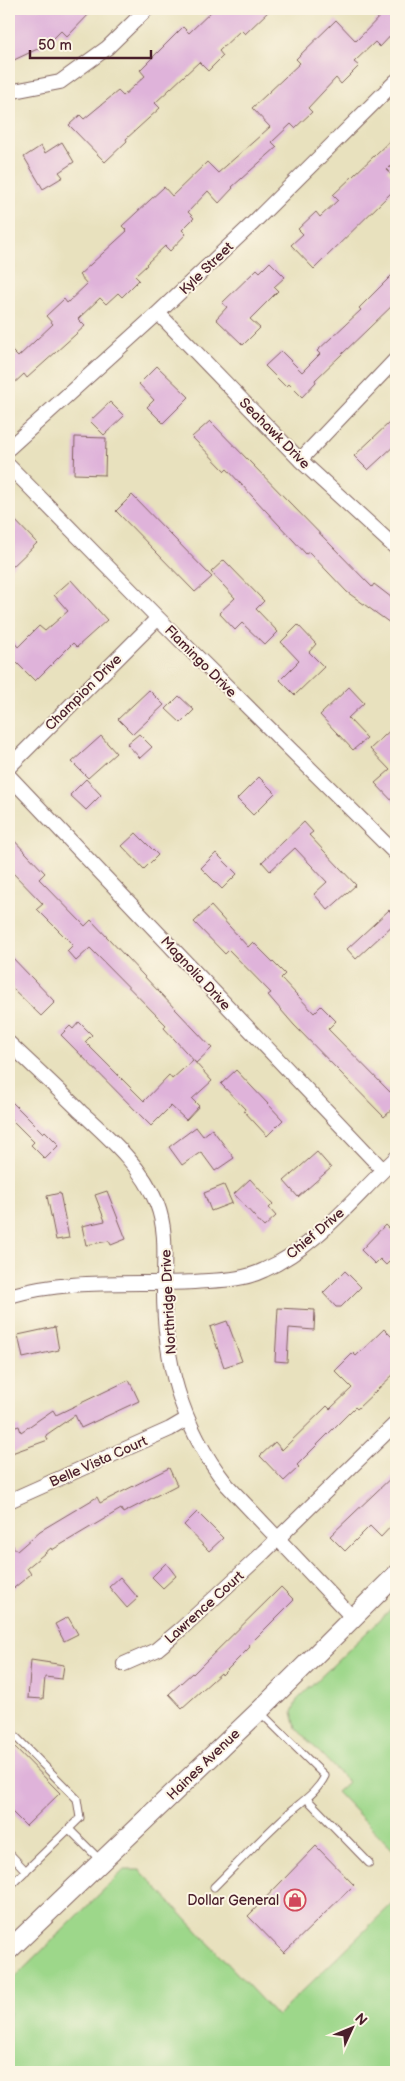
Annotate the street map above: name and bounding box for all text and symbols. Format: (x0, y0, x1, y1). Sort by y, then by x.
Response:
scale bar (30, 28, 151, 60)
text: 50 m (38, 36, 72, 55)
street label: Kyle Street (176, 238, 237, 298)
street label: Seahawk Drive (236, 394, 314, 472)
street label: Flamingo Drive (161, 622, 240, 701)
street label: Champion Drive (42, 651, 125, 734)
street label: Magnolia Drive (157, 933, 234, 1014)
street label: Chief Drive (283, 1204, 348, 1262)
street label: Northridge Drive (157, 1249, 180, 1355)
street label: Belle Vista Court (47, 1432, 150, 1491)
street label: Lawrence Court (161, 1567, 248, 1647)
street label: Haines Avenue (163, 1725, 244, 1804)
shop icon: Dollar General (283, 1888, 307, 1912)
place label: Dollar General (187, 1892, 279, 1909)
north arrow (328, 2004, 378, 2054)
text: N (351, 2010, 371, 2029)

